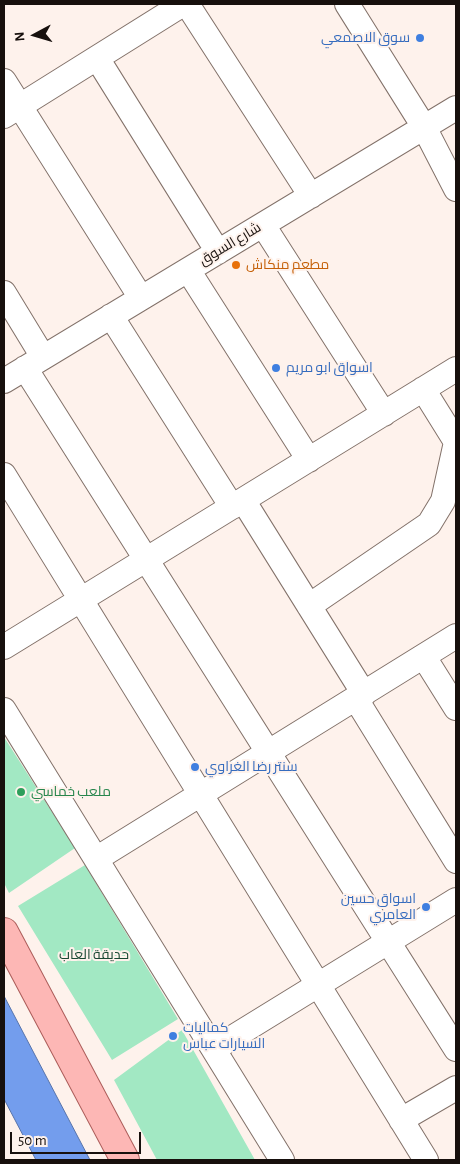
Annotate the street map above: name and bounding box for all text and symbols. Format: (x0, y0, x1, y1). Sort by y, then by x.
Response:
north arrow (10, 10, 60, 60)
place label: سوق الاصمعي (321, 30, 410, 46)
text: N (13, 31, 28, 42)
marker: سوق الاصمعي (414, 32, 426, 44)
street label: شارع السوق (196, 219, 264, 269)
place label: مطعم منكاش (246, 257, 329, 273)
marker: مطعم منكاش (230, 259, 242, 271)
place label: اسواق ابو مريم (286, 360, 373, 376)
marker: اسواق ابو مريم (270, 362, 282, 374)
place label: سنتر رضا الغراوي (205, 759, 298, 775)
marker: سنتر رضا الغراوي (189, 761, 201, 773)
place label: ملعب خماسي (31, 784, 111, 800)
marker: ملعب خماسي (15, 786, 27, 798)
place label: اسواق حسين العامري (341, 891, 416, 924)
marker: اسواق حسين العامري (420, 901, 432, 913)
park label: حديقة العاب (59, 947, 129, 963)
place label: كماليات السيارات عباس (183, 1020, 265, 1052)
marker: كماليات السيارات عباس (167, 1030, 179, 1042)
scale bar (12, 1122, 144, 1154)
text: 50 m (18, 1133, 47, 1148)

